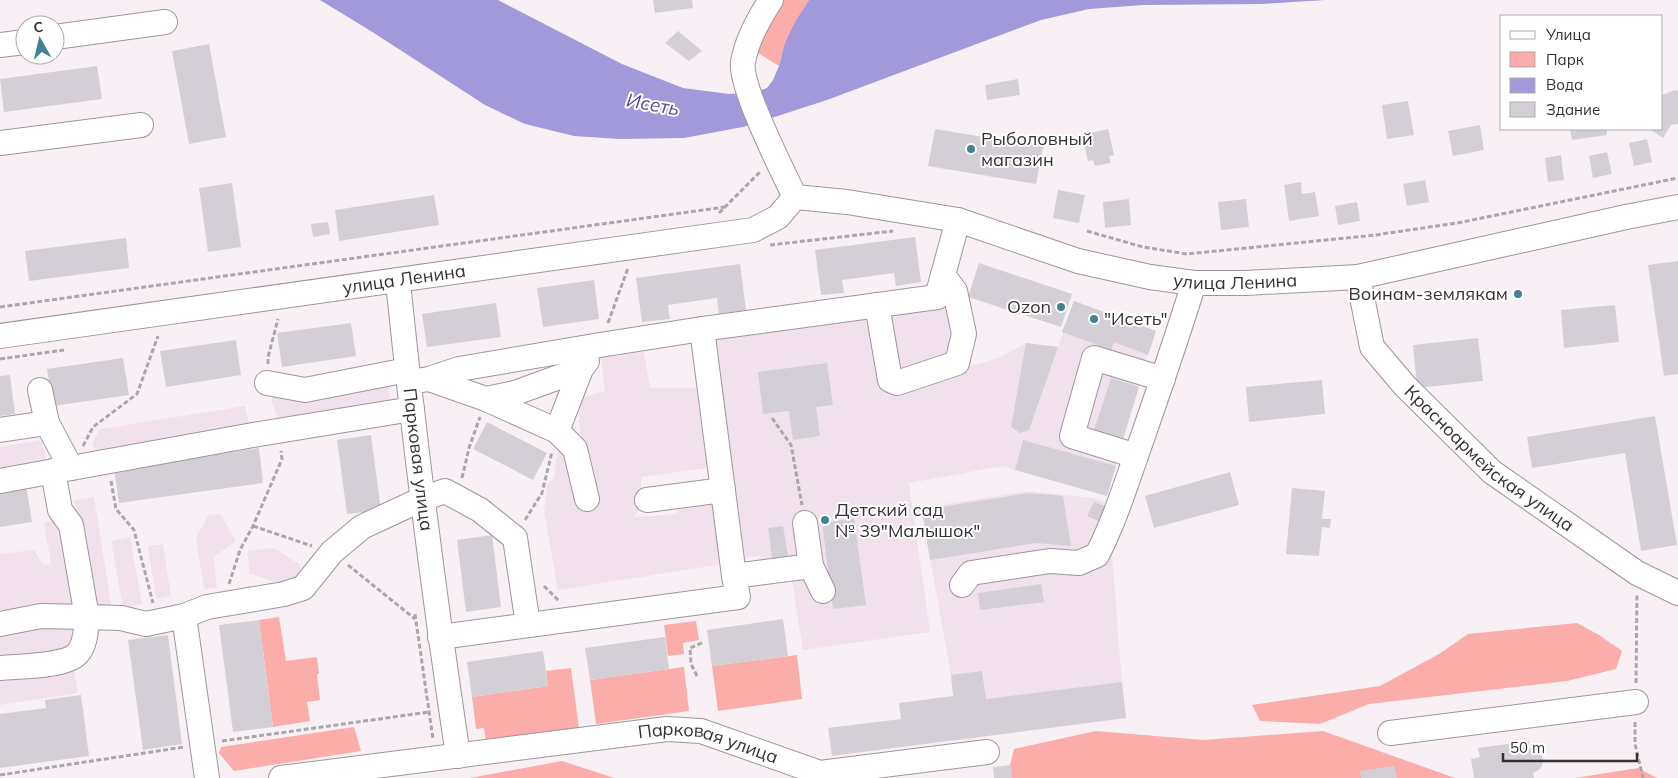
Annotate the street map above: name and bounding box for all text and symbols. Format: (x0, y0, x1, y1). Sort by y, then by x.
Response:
north arrow (15, 15, 65, 65)
legend (1500, 15, 1663, 130)
text: С (32, 18, 44, 37)
text: Улица (1545, 25, 1591, 44)
text: Парк (1546, 50, 1585, 69)
text: Вода (1546, 75, 1583, 94)
water label: Исеть (625, 88, 681, 120)
text: Здание (1546, 100, 1600, 119)
place label: Рыболовный магазин (981, 127, 1093, 171)
marker: Рыболовный магазин (965, 143, 977, 155)
street label: улица Ленина (341, 259, 467, 299)
street label: улица Ленина (1172, 268, 1298, 294)
place label: Воинам-землякам (1349, 282, 1508, 305)
marker: Воинам-землякам (1512, 288, 1524, 300)
place label: Ozon (1007, 295, 1051, 318)
marker: Ozon (1055, 301, 1067, 313)
place label: "Исеть" (1104, 307, 1168, 330)
marker: "Исеть" (1088, 313, 1100, 325)
street label: Красноармейская улица (1400, 380, 1579, 537)
street label: Парковая улица (398, 387, 439, 532)
place label: Детский сад № 39"Малышок" (835, 498, 980, 542)
marker: Детский сад № 39"Малышок" (819, 514, 831, 526)
street label: Парковая улица (637, 717, 781, 768)
scale bar (1503, 730, 1637, 762)
text: 50 m (1510, 738, 1545, 757)

